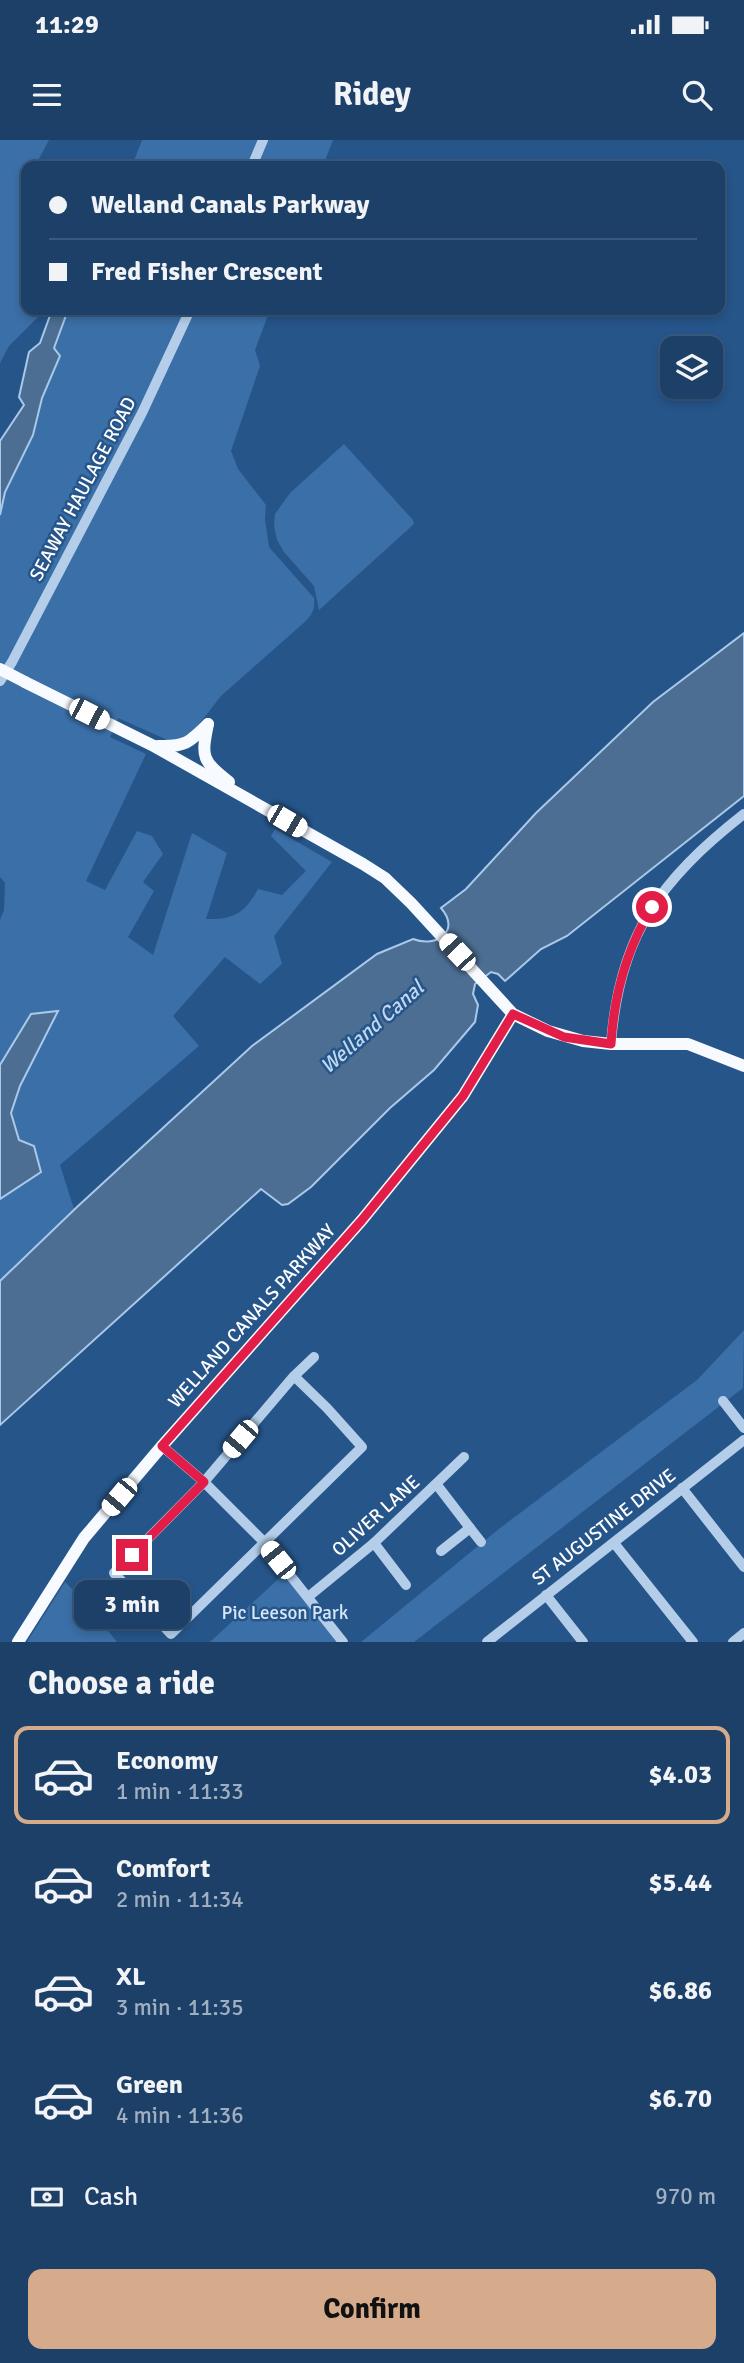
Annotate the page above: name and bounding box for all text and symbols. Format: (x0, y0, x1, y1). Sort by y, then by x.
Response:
text: 11:29 (35, 9, 99, 41)
text: Ridey (333, 75, 411, 114)
icon: menu (28, 76, 66, 114)
icon: search (678, 76, 716, 114)
text: Welland Canals Parkway (91, 189, 369, 221)
text: Fred Fisher Crescent (91, 256, 322, 288)
map controls (660, 336, 723, 399)
button: layers (660, 336, 723, 399)
street label: SEAWAY HAULAGE ROAD (24, 393, 142, 585)
car (66, 695, 113, 733)
car (264, 801, 311, 841)
route start (636, 891, 668, 923)
car (435, 929, 480, 975)
water label: Welland Canal (315, 974, 431, 1079)
street label: WELLAND CANALS PARKWAY (163, 1219, 341, 1413)
car (219, 1416, 262, 1462)
street label: ST AUGUSTINE DRIVE (527, 1463, 681, 1591)
street label: OLIVER LANE (327, 1470, 425, 1562)
car (98, 1474, 141, 1520)
car (257, 1537, 300, 1583)
route end (116, 1539, 148, 1571)
callout: 3 min (74, 1580, 190, 1628)
text: 3 min (104, 1590, 160, 1619)
park label: Pic Leeson Park (222, 1601, 349, 1625)
text: Choose a ride (28, 1664, 215, 1703)
icon: car (32, 1744, 95, 1807)
text: Economy (116, 1745, 218, 1777)
text: $4.03 (648, 1759, 712, 1791)
text: 1 min · 11:33 (116, 1777, 244, 1806)
icon: car (32, 1852, 95, 1915)
text: Comfort (116, 1853, 210, 1885)
text: $5.44 (648, 1867, 712, 1899)
text: 2 min · 11:34 (116, 1885, 244, 1914)
icon: car (32, 1960, 95, 2023)
text: XL (116, 1961, 146, 1993)
text: $6.86 (648, 1975, 712, 2007)
text: 3 min · 11:35 (116, 1993, 244, 2022)
icon: car (32, 2068, 95, 2131)
text: Green (116, 2069, 183, 2101)
text: $6.70 (648, 2083, 712, 2115)
text: 4 min · 11:36 (116, 2101, 244, 2130)
icon: cash (28, 2178, 66, 2216)
text: Cash (84, 2181, 138, 2213)
text: 970 m (655, 2182, 716, 2211)
button: Confirm (28, 2269, 716, 2349)

